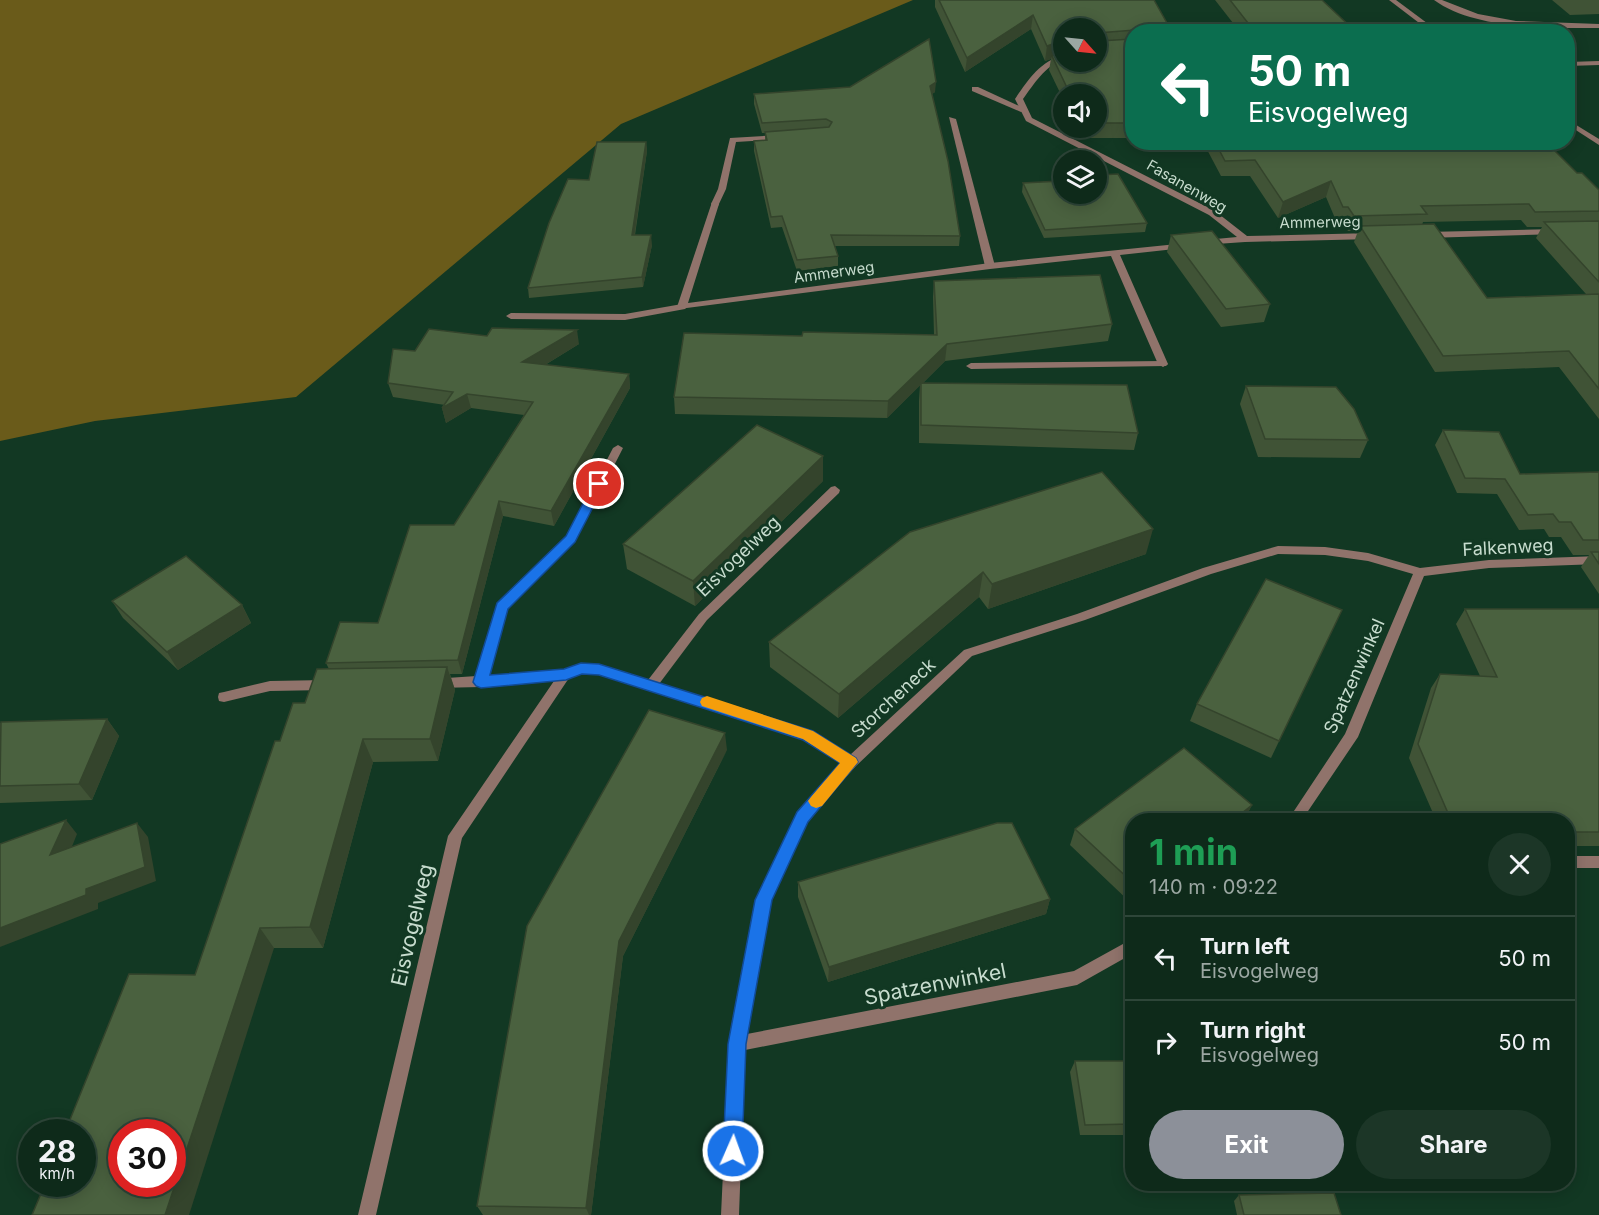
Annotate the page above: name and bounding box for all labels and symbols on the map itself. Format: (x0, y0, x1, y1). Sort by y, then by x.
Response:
north arrow (1053, 18, 1107, 72)
street label: Fasanenweg (1143, 155, 1231, 217)
street label: Ammerweg (1279, 212, 1361, 232)
street label: Ammerweg (793, 257, 875, 287)
pin (573, 458, 624, 509)
street label: Eisvogelweg (692, 511, 784, 601)
street label: Falkenweg (1462, 534, 1554, 560)
street label: Spatzenwinkel (1319, 615, 1389, 737)
street label: Storcheneck (847, 654, 939, 742)
street label: Eisvogelweg (386, 861, 438, 989)
street label: Spatzenwinkel (862, 958, 1008, 1010)
speed limit sign: 30 (108, 1119, 186, 1197)
position arrow (701, 1119, 765, 1183)

